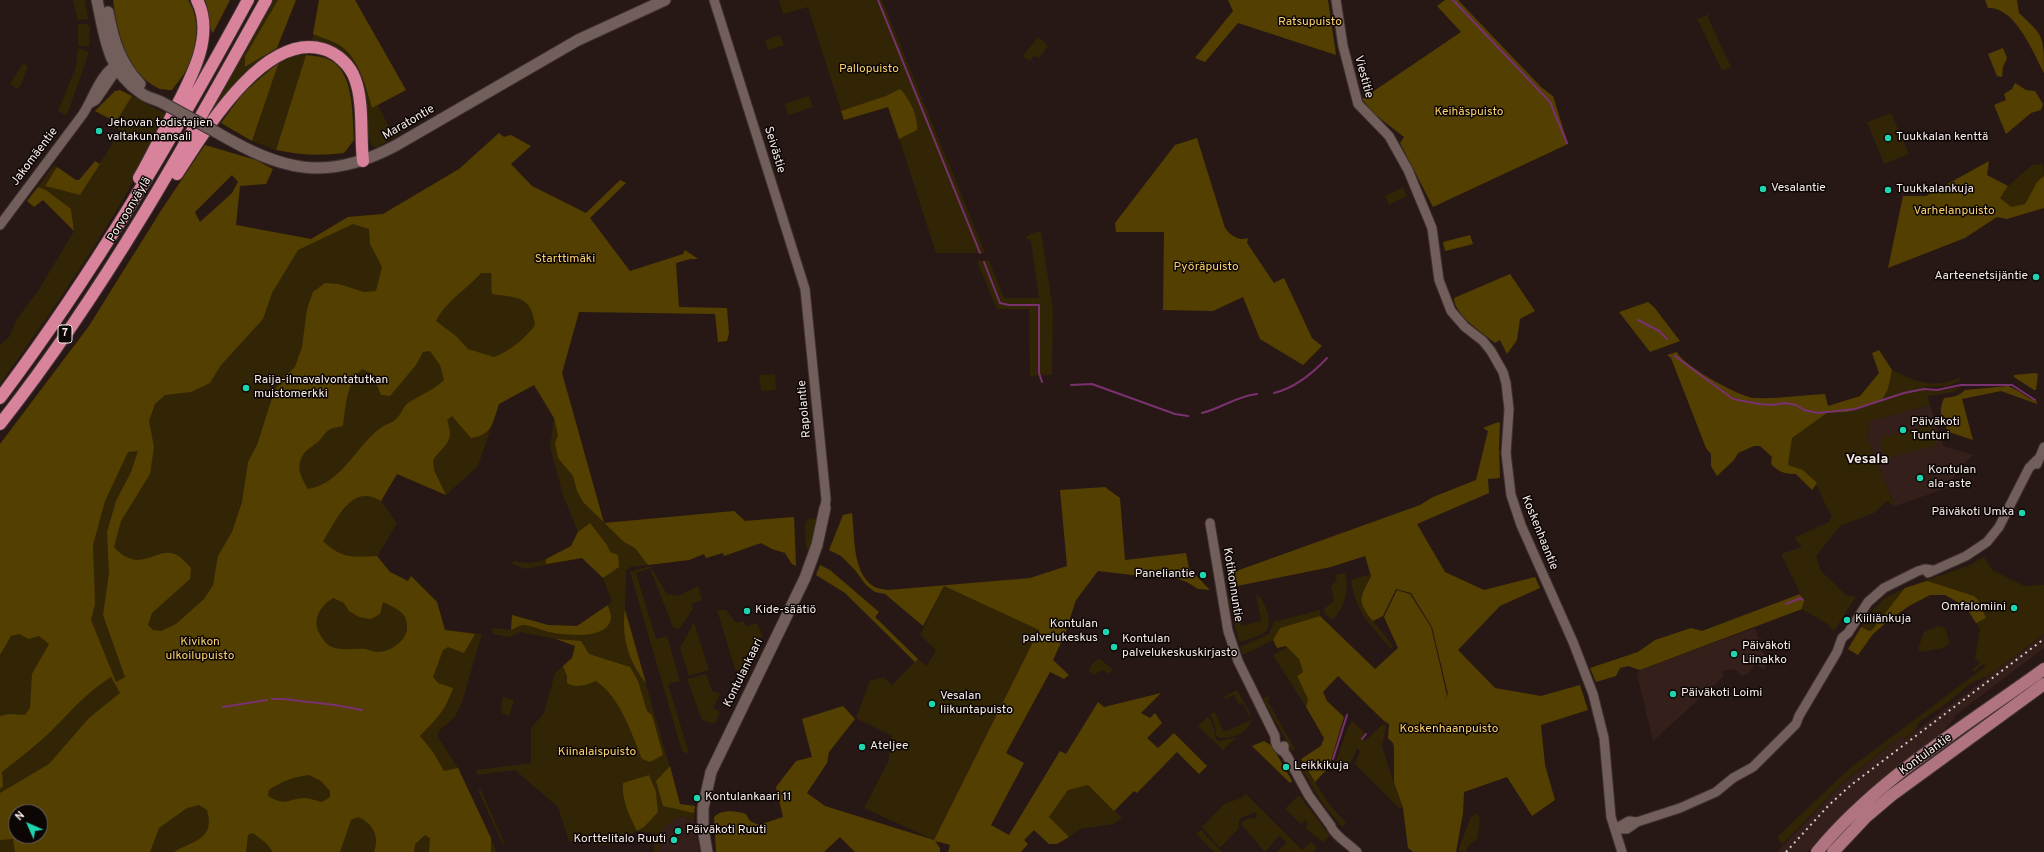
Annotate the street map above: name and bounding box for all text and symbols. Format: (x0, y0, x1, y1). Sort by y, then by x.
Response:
park label: Ratsupuisto (1278, 16, 1342, 30)
street label: Viestitie (1350, 54, 1376, 100)
park label: Pallopuisto (839, 63, 899, 77)
street label: Maratontie (380, 102, 438, 144)
park label: Keihäspuisto (1434, 106, 1504, 120)
place label: Jehovan todistajien valtakunnansali (107, 117, 213, 145)
street label: Jakomäentie (9, 125, 61, 189)
street label: Seivästie (760, 125, 788, 175)
marker: Jehovan todistajien valtakunnansali (94, 126, 104, 136)
place label: Tuukkalan kenttä (1896, 131, 1988, 145)
marker: Tuukkalan kenttä (1883, 133, 1893, 143)
street label: Porvoonväylä (105, 175, 155, 245)
place label: Vesalantie (1771, 182, 1826, 196)
place label: Tuukkalankuja (1896, 183, 1974, 197)
marker: Vesalantie (1758, 184, 1768, 194)
marker: Tuukkalankuja (1883, 185, 1893, 195)
park label: Varhelanpuisto (1913, 205, 1995, 219)
park label: Starttimäki (535, 253, 595, 267)
park label: Pyöräpuisto (1173, 261, 1239, 275)
place label: Aarteenetsijäntie (1934, 270, 2028, 284)
marker: Aarteenetsijäntie (2031, 272, 2041, 282)
road number: 7 (58, 325, 72, 343)
place label: Raija-ilmavalvontatutkan muistomerkki (254, 374, 388, 402)
street label: Rapolantie (795, 379, 815, 439)
marker: Raija-ilmavalvontatutkan muistomerkki (241, 383, 251, 393)
place label: Päiväkoti Tunturi (1911, 416, 1960, 444)
marker: Päiväkoti Tunturi (1898, 425, 1908, 435)
district label: Vesala (1846, 452, 1888, 468)
place label: Kontulan ala-aste (1928, 464, 1976, 492)
marker: Kontulan ala-aste (1915, 473, 1925, 483)
street label: Koskenhaantie (1517, 494, 1561, 572)
place label: Päiväkoti Umka (1931, 506, 2014, 520)
marker: Päiväkoti Umka (2017, 508, 2027, 518)
street label: Kotikonnuntie (1219, 547, 1245, 623)
place label: Paneliantie (1135, 568, 1195, 582)
marker: Paneliantie (1198, 570, 1208, 580)
place label: Omfalomiini (1941, 601, 2006, 615)
marker: Omfalomiini (2009, 603, 2019, 613)
place label: Kide-säätiö (755, 604, 816, 618)
marker: Kide-säätiö (742, 606, 752, 616)
place label: Kiiliänkuja (1855, 613, 1911, 627)
marker: Kiiliänkuja (1842, 615, 1852, 625)
place label: Kontulan palvelukeskus (1023, 618, 1098, 646)
marker: Kontulan palvelukeskus (1101, 627, 1111, 637)
place label: Kontulan palvelukeskuskirjasto (1122, 633, 1237, 661)
park label: Kivikon ulkoilupuisto (166, 636, 234, 664)
street label: Kontulankaari (721, 636, 767, 710)
place label: Päiväkoti Liinakko (1742, 640, 1791, 668)
marker: Kontulan palvelukeskuskirjasto (1109, 642, 1119, 652)
marker: Päiväkoti Liinakko (1729, 649, 1739, 659)
place label: Päiväkoti Loimi (1681, 687, 1762, 701)
marker: Päiväkoti Loimi (1668, 689, 1678, 699)
place label: Vesalan liikuntapuisto (940, 690, 1013, 718)
marker: Vesalan liikuntapuisto (927, 699, 937, 709)
park label: Koskenhaanpuisto (1400, 723, 1498, 737)
street label: Kontulantie (1897, 731, 1955, 779)
place label: Ateljee (870, 740, 909, 754)
marker: Ateljee (857, 742, 867, 752)
park label: Kiinalaispuisto (558, 746, 636, 760)
place label: Leikkikuja (1294, 760, 1349, 774)
marker: Leikkikuja (1281, 762, 1291, 772)
place label: Kontulankaari 11 (705, 791, 792, 805)
marker: Kontulankaari 11 (692, 793, 702, 803)
north arrow (8, 804, 48, 844)
text: N (12, 808, 28, 824)
place label: Päiväkoti Ruuti (686, 824, 766, 838)
marker: Päiväkoti Ruuti (673, 826, 683, 836)
place label: Korttelitalo Ruuti (573, 833, 666, 847)
marker: Korttelitalo Ruuti (669, 835, 679, 845)

